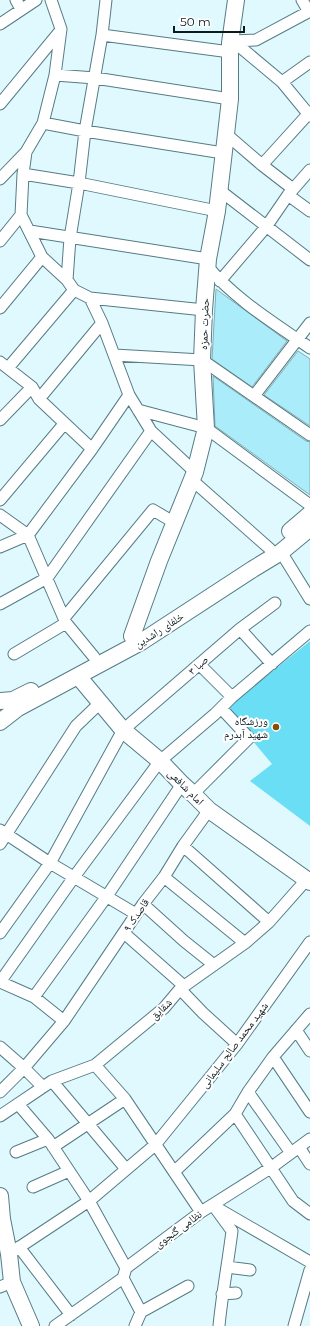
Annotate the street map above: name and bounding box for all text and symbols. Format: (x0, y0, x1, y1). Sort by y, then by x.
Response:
scale bar (174, 8, 244, 34)
text: 50 m (180, 14, 211, 29)
street label: حضرت حمزه (196, 298, 212, 350)
street label: خلفای راشدین (132, 609, 186, 651)
street label: صبا ۳ (185, 652, 211, 678)
place label: ورزشگاه شهید آبدرم (224, 714, 268, 741)
marker: ورزشگاه شهید آبدرم (271, 722, 281, 732)
street label: امام شافعی (165, 766, 207, 808)
street label: قاصدک ۹ (120, 895, 152, 934)
street label: شقایق (147, 995, 175, 1023)
street label: شهید محمد صالح سلیمانی (197, 999, 271, 1091)
street label: نظامی گنجوی (152, 1207, 204, 1251)

